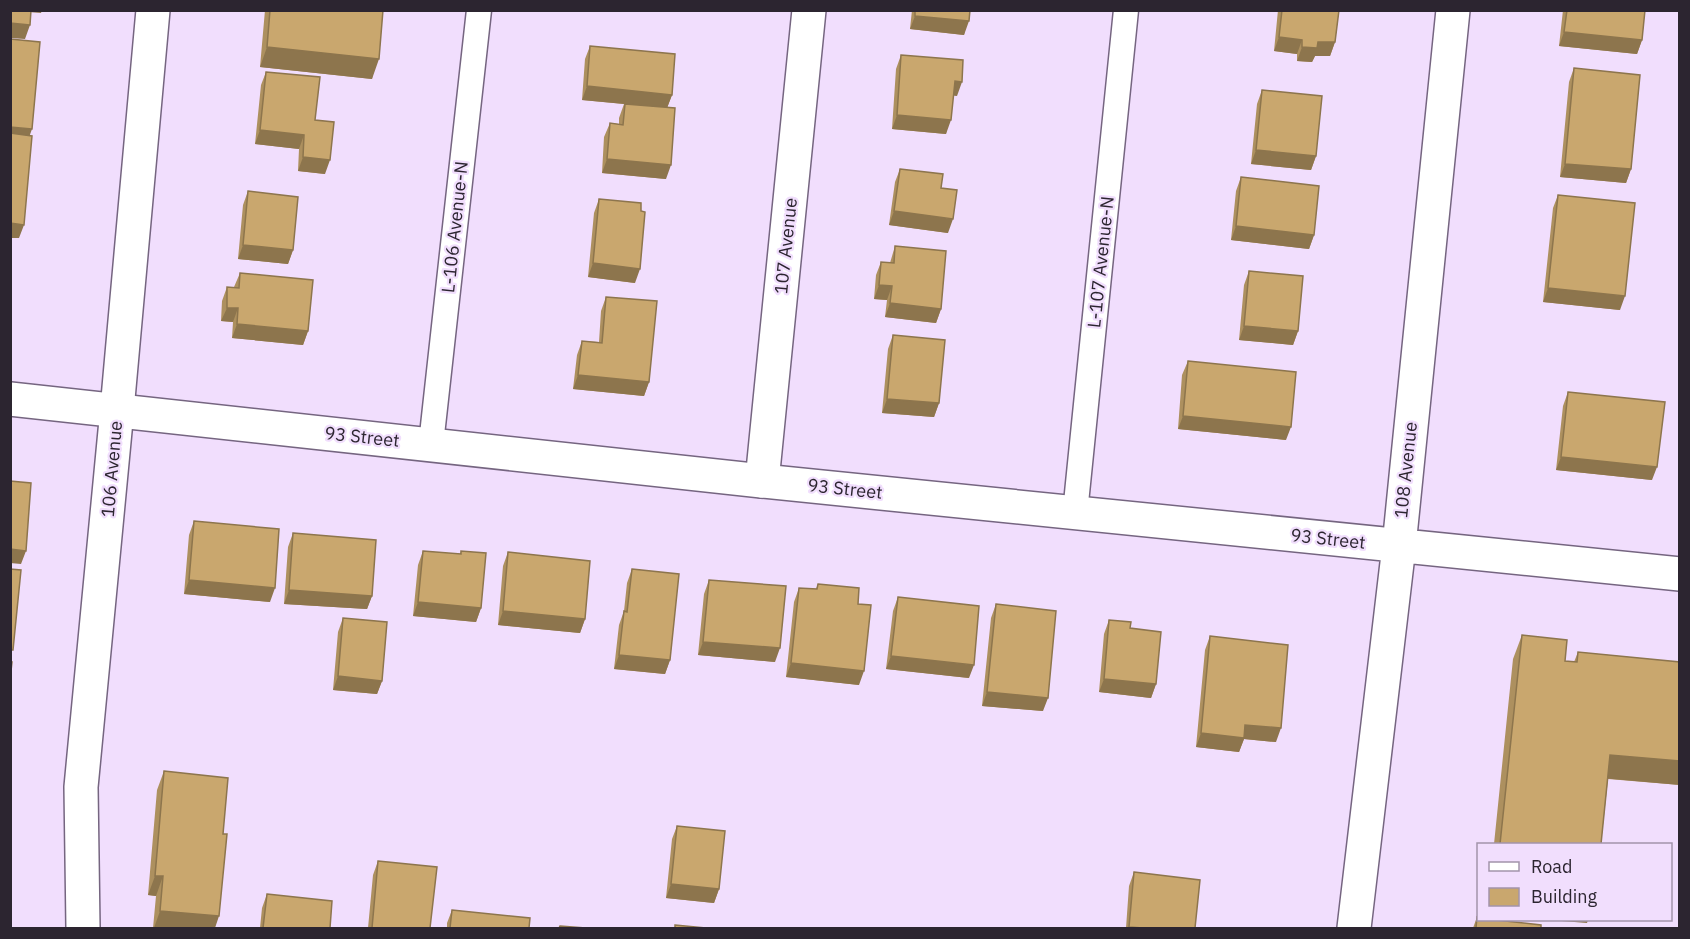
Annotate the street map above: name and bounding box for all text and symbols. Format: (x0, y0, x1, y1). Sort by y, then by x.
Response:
street label: L-106 Avenue-N (436, 160, 473, 294)
street label: L-107 Avenue-N (1082, 195, 1119, 329)
street label: 107 Avenue (769, 197, 802, 295)
street label: 106 Avenue (96, 420, 127, 518)
street label: 93 Street (323, 421, 401, 452)
street label: 108 Avenue (1389, 421, 1422, 519)
street label: 93 Street (806, 473, 884, 504)
street label: 93 Street (1289, 523, 1367, 554)
legend (1477, 843, 1672, 921)
text: Road (1531, 855, 1572, 878)
text: Building (1531, 885, 1598, 908)

